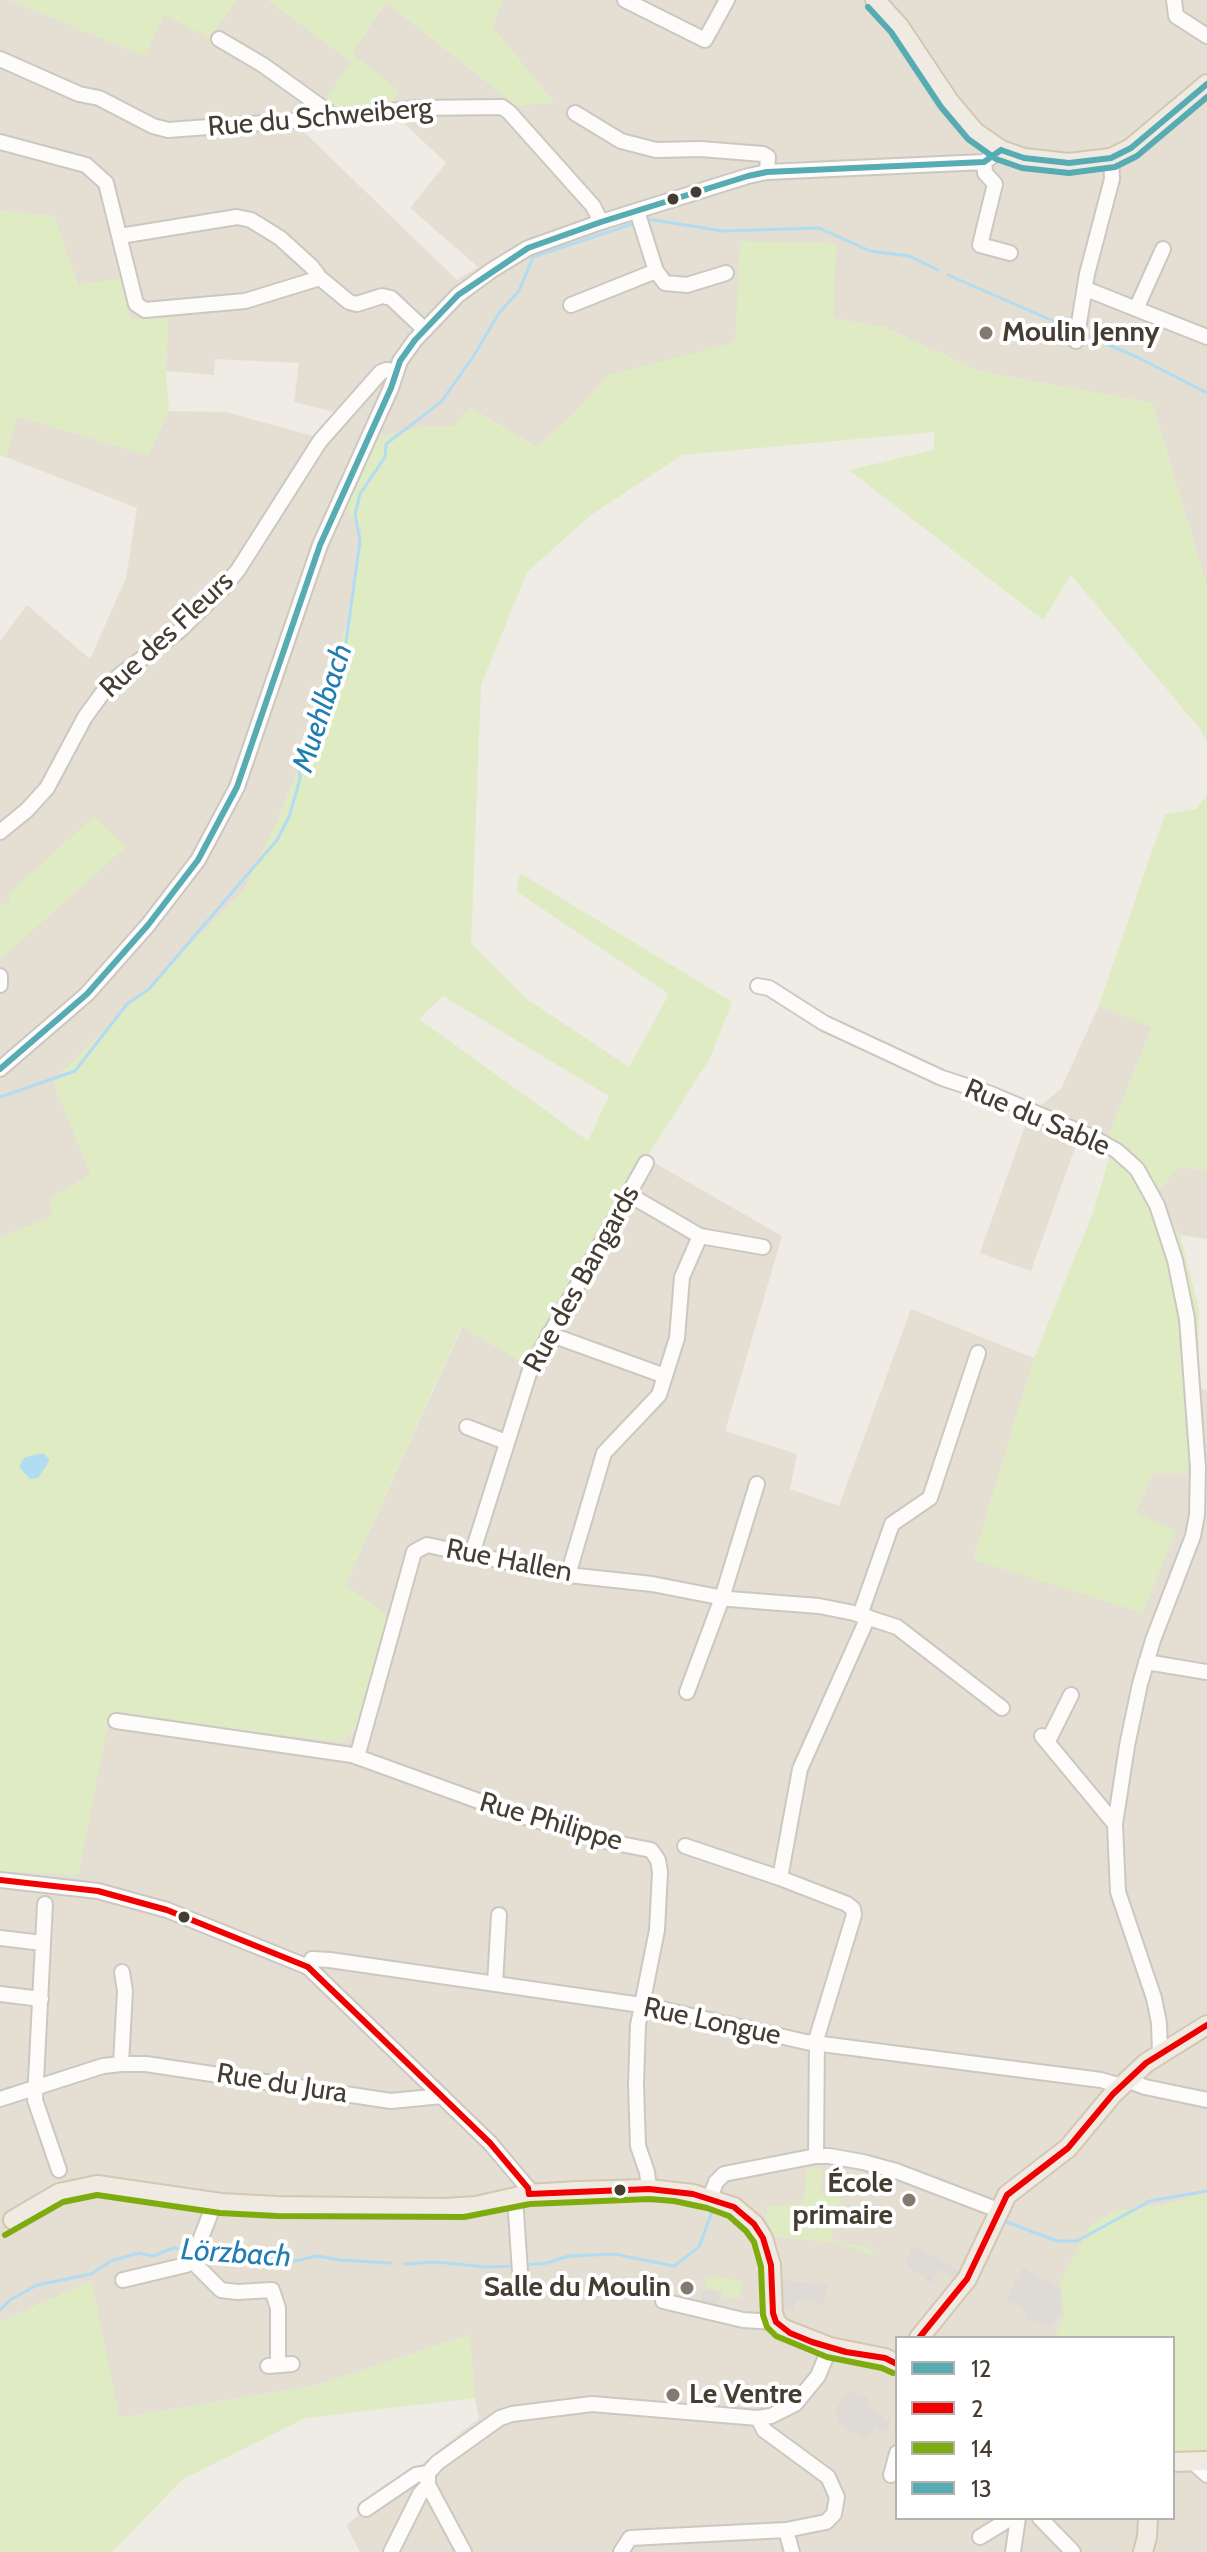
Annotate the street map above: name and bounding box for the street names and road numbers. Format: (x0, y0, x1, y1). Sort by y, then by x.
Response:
street label: Rue du Schweiberg (206, 91, 434, 145)
street label: Rue des Fleurs (93, 565, 241, 705)
street label: Rue du Sable (959, 1072, 1115, 1164)
street label: Rue des Bangards (517, 1180, 647, 1378)
street label: Rue Hallen (443, 1532, 575, 1590)
street label: Rue Philippe (476, 1786, 626, 1858)
street label: Rue Longue (640, 1991, 784, 2053)
street label: Rue du Jura (214, 2057, 350, 2111)

